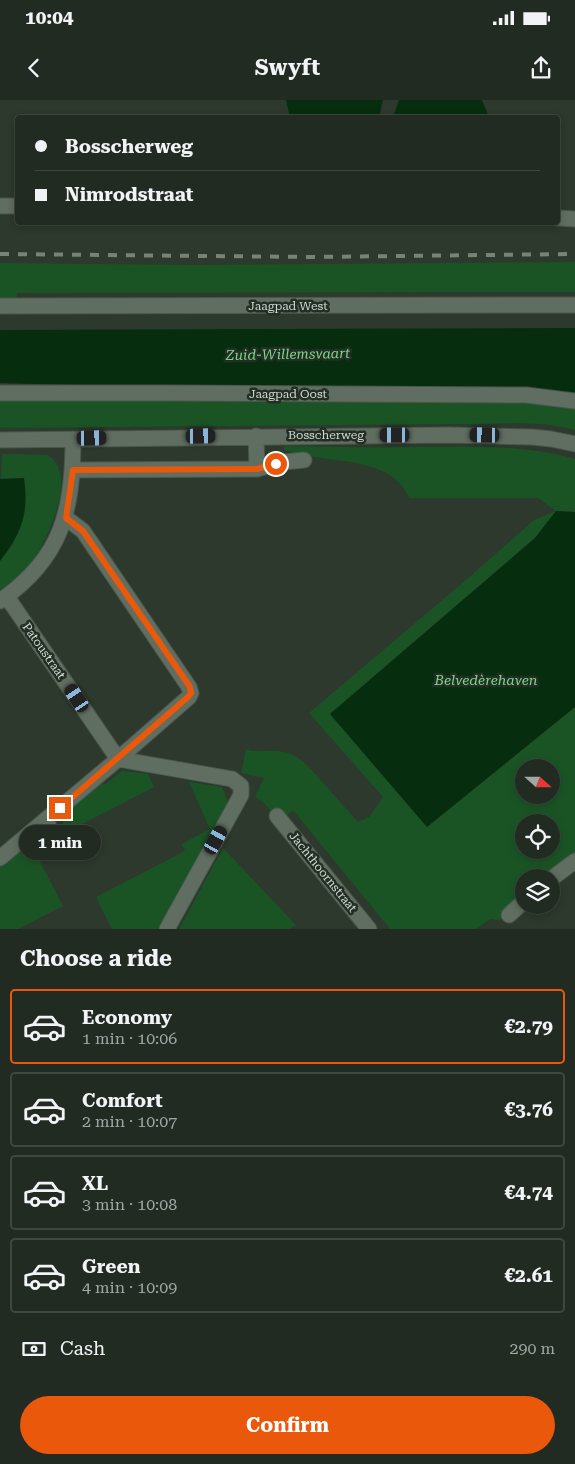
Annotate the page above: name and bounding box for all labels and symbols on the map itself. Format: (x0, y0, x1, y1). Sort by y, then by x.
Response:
street label: Jaagpad West (248, 299, 328, 313)
water label: Zuid-Willemsvaart (225, 345, 351, 363)
street label: Jaagpad Oost (249, 387, 328, 401)
car (469, 427, 500, 443)
car (185, 428, 216, 444)
street label: Bosscherweg (288, 428, 364, 442)
car (380, 428, 410, 443)
car (76, 430, 107, 446)
route start (265, 453, 287, 475)
street label: Patoustraat (20, 620, 69, 682)
water label: Belvedèrehaven (434, 672, 538, 688)
car (62, 681, 91, 715)
north arrow (515, 759, 560, 804)
route end (49, 797, 71, 819)
car (202, 823, 229, 857)
callout: 1 min (19, 826, 101, 860)
street label: Jachthoornstraat (286, 829, 360, 915)

